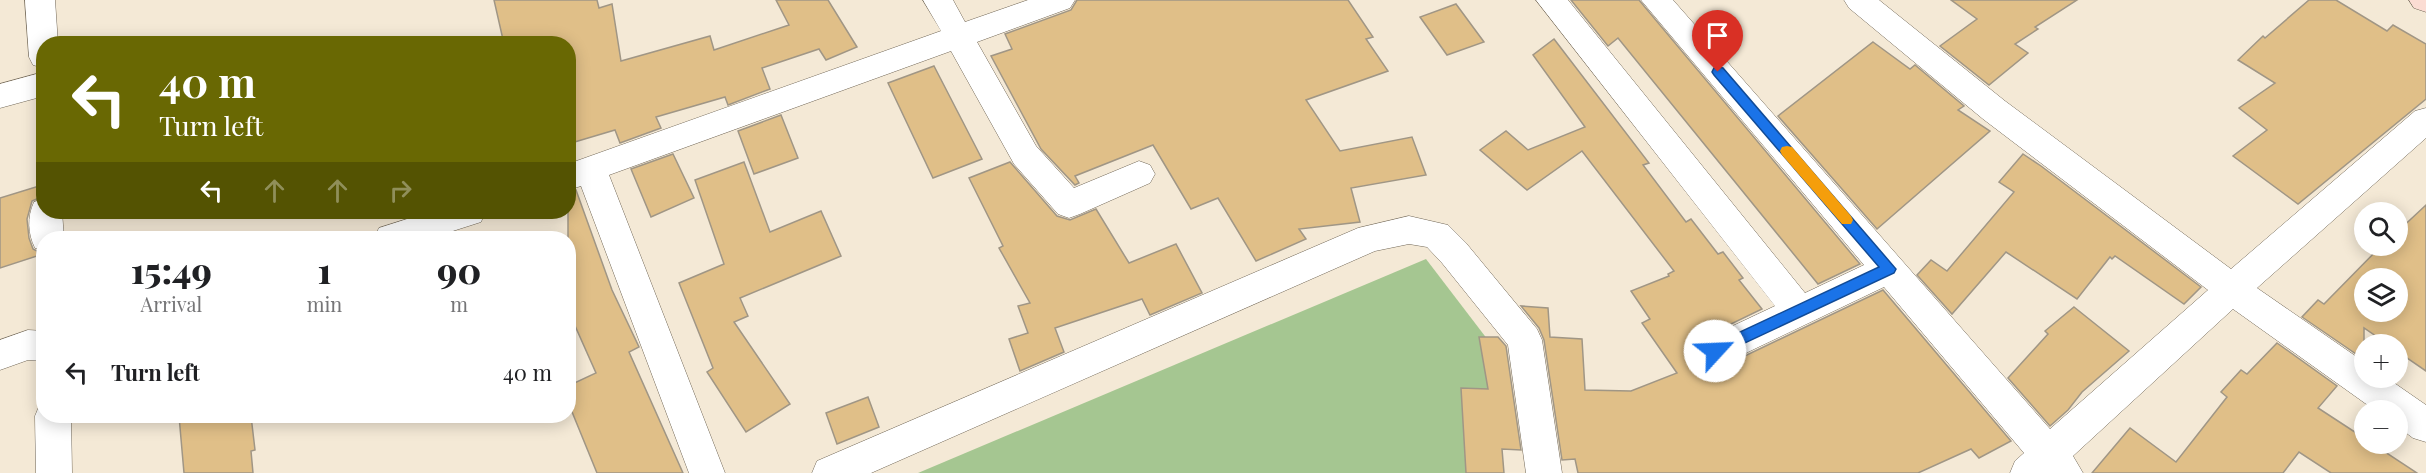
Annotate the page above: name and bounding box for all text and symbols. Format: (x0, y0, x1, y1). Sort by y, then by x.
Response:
pin (1692, 10, 1743, 72)
icon: arrive (1701, 19, 1734, 52)
text: 40 m (159, 53, 256, 109)
icon: left (60, 60, 138, 138)
text: Turn left (159, 107, 263, 143)
icon: left (195, 174, 228, 207)
icon: ahead (258, 174, 291, 207)
icon: ahead (321, 174, 354, 207)
icon: right (384, 174, 417, 207)
map controls (2354, 202, 2408, 454)
button: search (2354, 202, 2408, 256)
text: 15:49 (131, 245, 212, 293)
text: 1 (318, 245, 331, 293)
text: 90 (437, 245, 481, 293)
button: layers (2354, 268, 2408, 322)
text: Arrival (141, 290, 202, 317)
text: min (307, 290, 342, 317)
text: m (450, 290, 468, 317)
position arrow (1683, 319, 1747, 383)
button: + (2354, 334, 2408, 388)
icon: left (60, 356, 93, 389)
text: Turn left (111, 357, 200, 387)
text: 40 m (503, 357, 552, 387)
button: − (2354, 400, 2408, 454)

